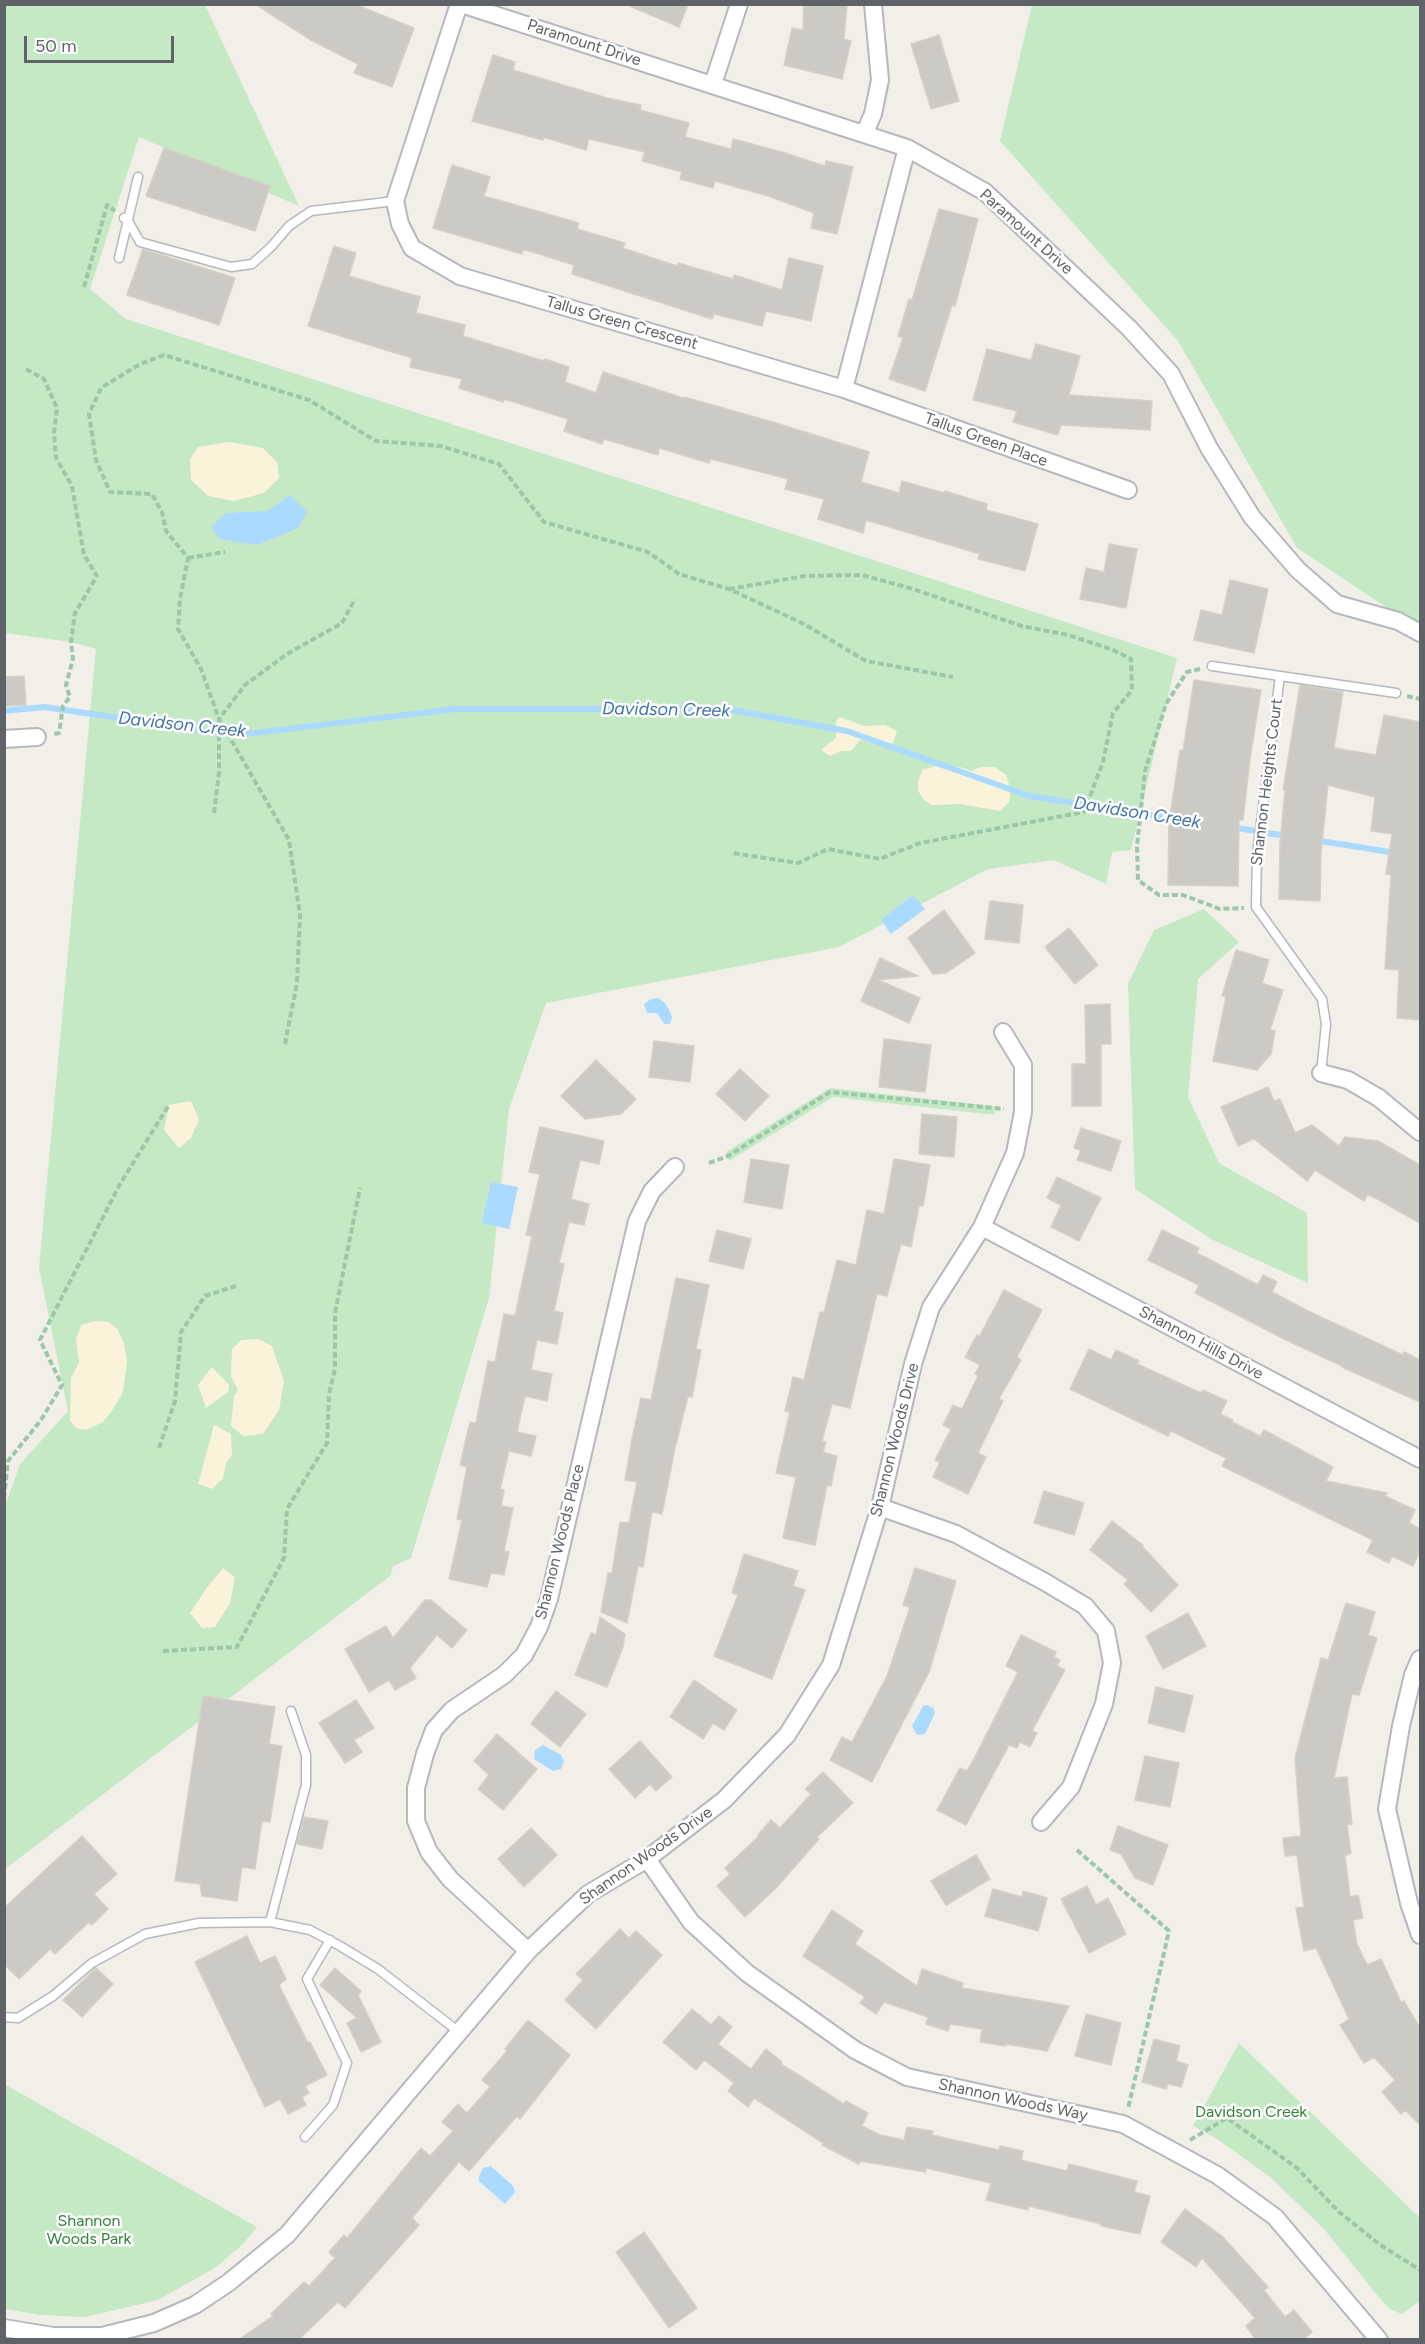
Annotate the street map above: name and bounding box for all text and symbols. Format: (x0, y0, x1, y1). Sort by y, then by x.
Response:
street label: Paramount Drive (525, 16, 643, 70)
scale bar (27, 24, 177, 62)
text: 50 m (35, 35, 77, 57)
street label: Paramount Drive (976, 185, 1076, 279)
street label: Tallus Green Crescent (544, 292, 700, 354)
street label: Tallus Green Place (922, 409, 1050, 471)
street label: Shannon Heights Court (1247, 697, 1287, 867)
water label: Davidson Creek (602, 698, 730, 722)
water label: Davidson Creek (117, 708, 247, 742)
water label: Davidson Creek (1072, 792, 1202, 834)
street label: Shannon Hills Drive (1136, 1302, 1266, 1384)
street label: Shannon Woods Drive (867, 1361, 923, 1519)
street label: Shannon Woods Place (531, 1462, 589, 1622)
street label: Shannon Woods Drive (576, 1803, 716, 1909)
street label: Shannon Woods Way (937, 2075, 1089, 2125)
park label: Davidson Creek (1195, 2102, 1307, 2122)
park label: Shannon Woods Park (47, 2211, 131, 2249)

